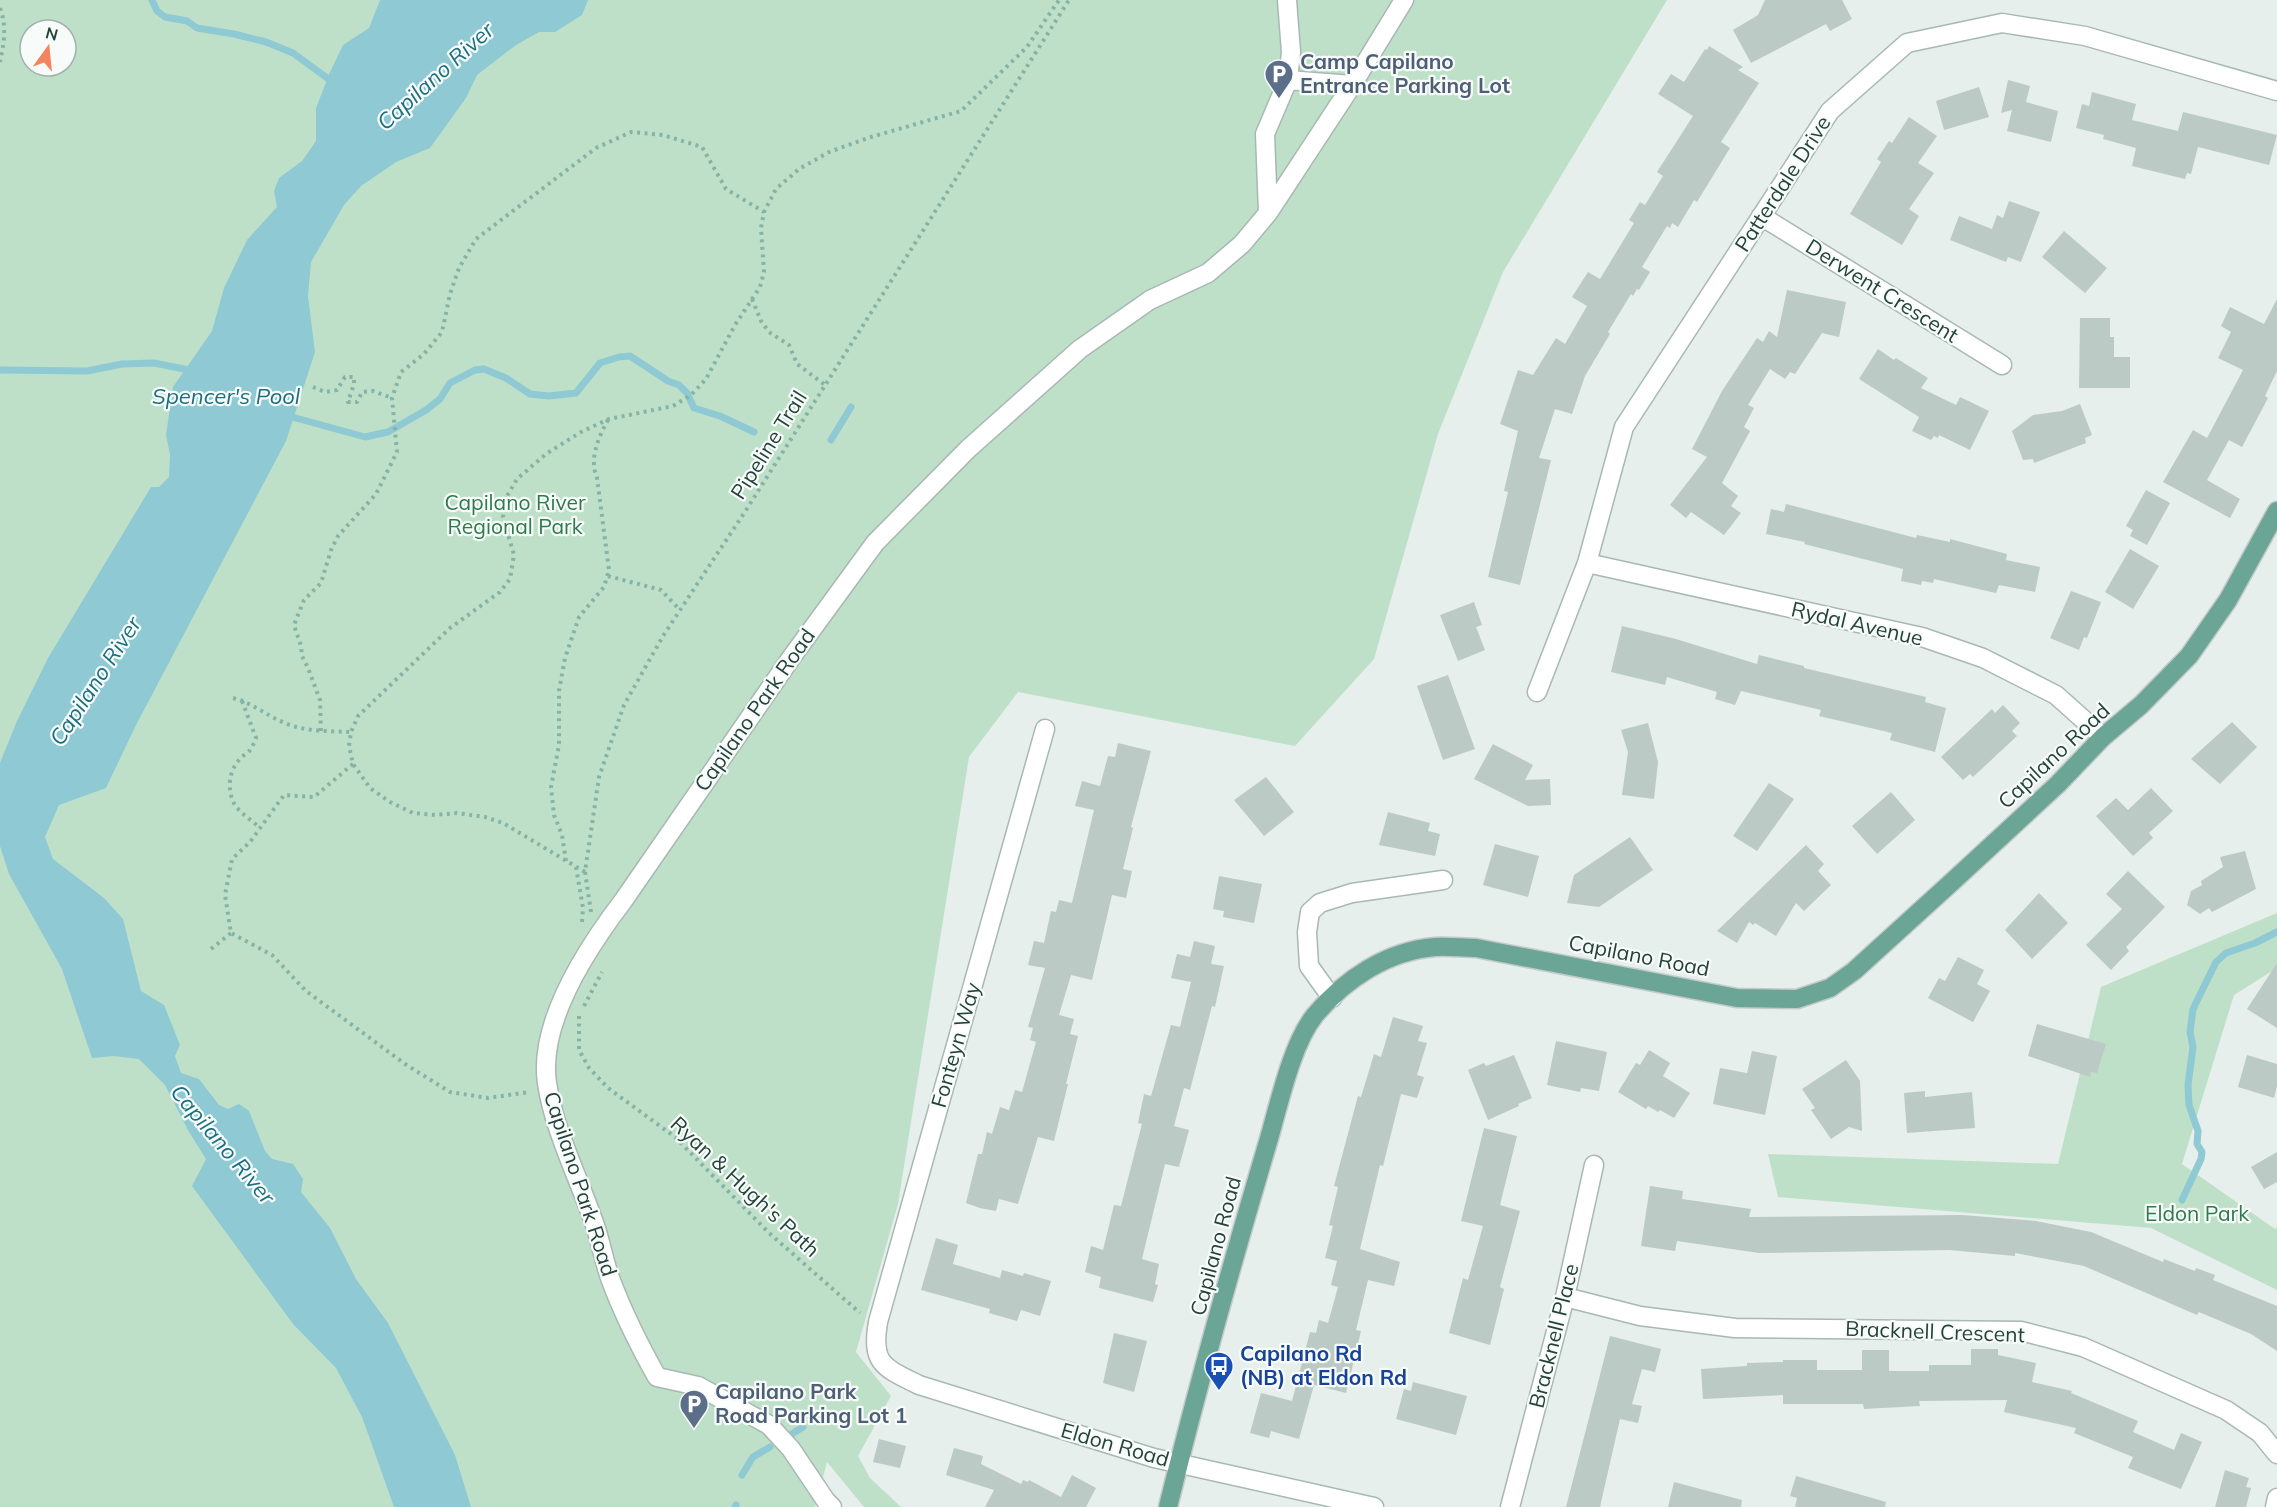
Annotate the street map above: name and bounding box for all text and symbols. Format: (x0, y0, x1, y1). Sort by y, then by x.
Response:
water label: Capilano River (371, 15, 500, 136)
north arrow (18, 18, 78, 78)
text: N (43, 22, 60, 45)
place label: Camp Capilano Entrance Parking Lot (1300, 48, 1510, 98)
parking icon: Camp Capilano Entrance Parking Lot (1263, 58, 1295, 100)
street label: Patterdale Drive (1729, 111, 1836, 256)
street label: Derwent Crescent (1801, 233, 1964, 348)
water label: Spencer's Pool (152, 382, 301, 410)
street label: Pipeline Trail (725, 385, 812, 504)
park label: Capilano River Regional Park (444, 489, 586, 539)
street label: Rydal Avenue (1789, 595, 1926, 651)
water label: Capilano River (43, 611, 148, 751)
street label: Capilano Park Road (688, 623, 820, 796)
street label: Capilano Road (1992, 697, 2115, 814)
street label: Capilano Road (1566, 929, 1712, 981)
street label: Fonteyn Way (925, 979, 985, 1110)
water label: Capilano River (165, 1078, 282, 1210)
street label: Capilano Park Road (539, 1088, 623, 1279)
street label: Ryan & Hugh's Path (666, 1110, 826, 1262)
street label: Capilano Road (1184, 1173, 1246, 1318)
park label: Eldon Park (2145, 1200, 2249, 1226)
street label: Bracknell Place (1523, 1261, 1584, 1411)
street label: Bracknell Crescent (1845, 1315, 2025, 1347)
place label: Capilano Rd (NB) at Eldon Rd (1240, 1340, 1407, 1390)
bus stop icon: Capilano Rd (NB) at Eldon Rd (1203, 1350, 1235, 1392)
place label: Capilano Park Road Parking Lot 1 (715, 1378, 907, 1428)
parking icon: Capilano Park Road Parking Lot 1 (678, 1388, 710, 1430)
street label: Eldon Road (1058, 1416, 1172, 1472)

